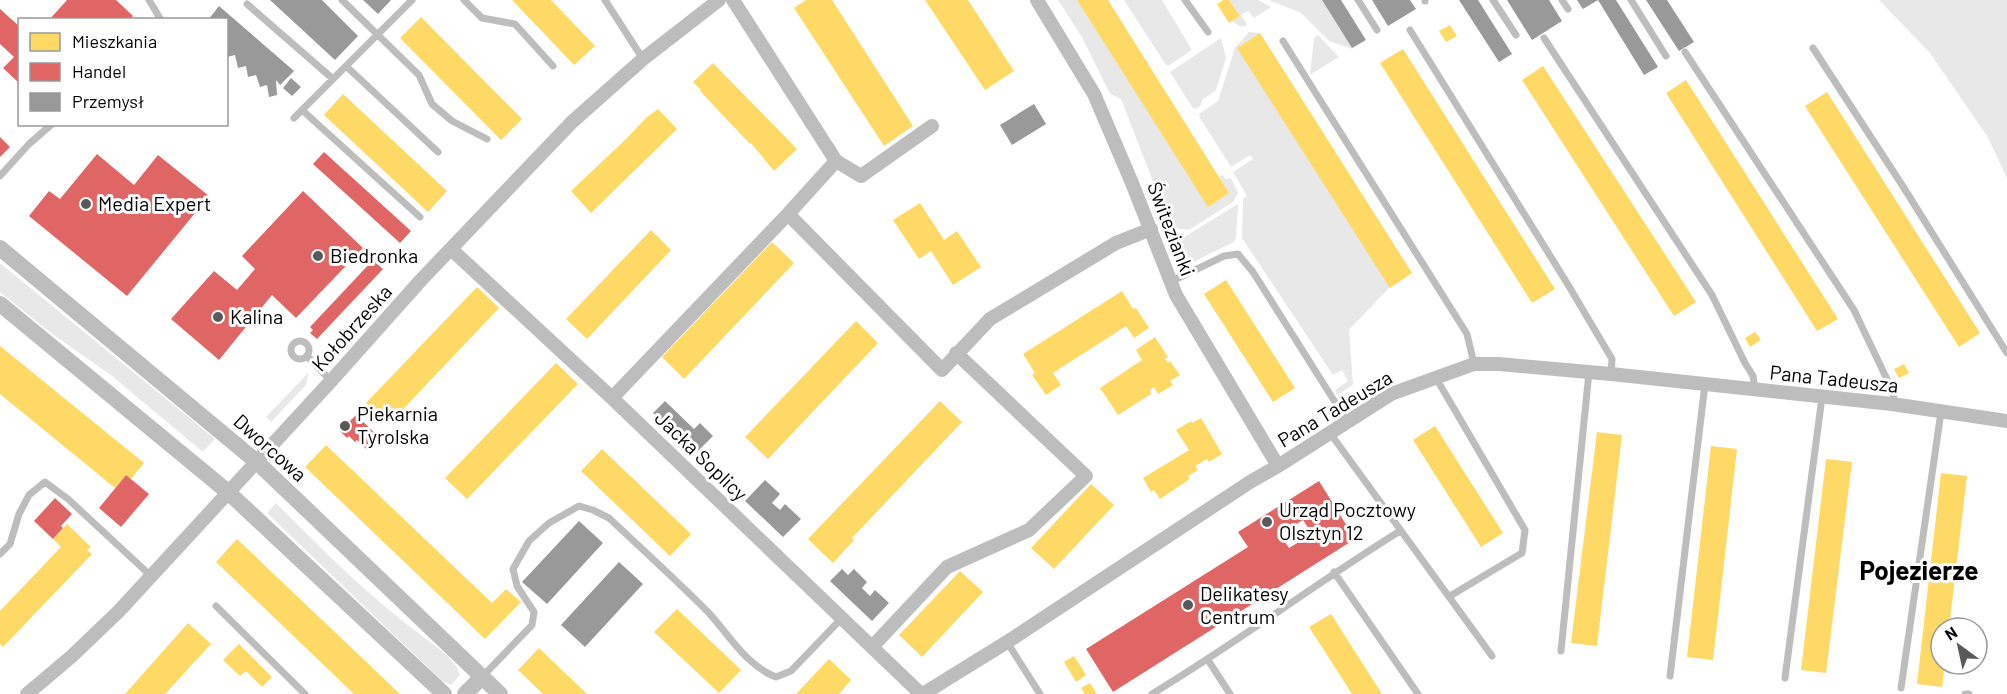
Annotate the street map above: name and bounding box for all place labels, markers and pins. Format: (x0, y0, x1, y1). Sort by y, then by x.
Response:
place label: Media Expert (98, 191, 211, 215)
marker: Media Expert (79, 197, 93, 211)
place label: Biedronka (330, 243, 418, 267)
marker: Biedronka (311, 249, 325, 263)
place label: Kalina (230, 304, 283, 328)
marker: Kalina (211, 310, 225, 324)
place label: Piekarnia Tyrolska (357, 401, 438, 448)
marker: Piekarnia Tyrolska (338, 419, 352, 433)
place label: Urząd Pocztowy Olsztyn 12 (1279, 497, 1416, 544)
marker: Urząd Pocztowy Olsztyn 12 (1260, 515, 1274, 529)
place label: Delikatesy Centrum (1200, 581, 1288, 628)
marker: Delikatesy Centrum (1181, 598, 1195, 612)

